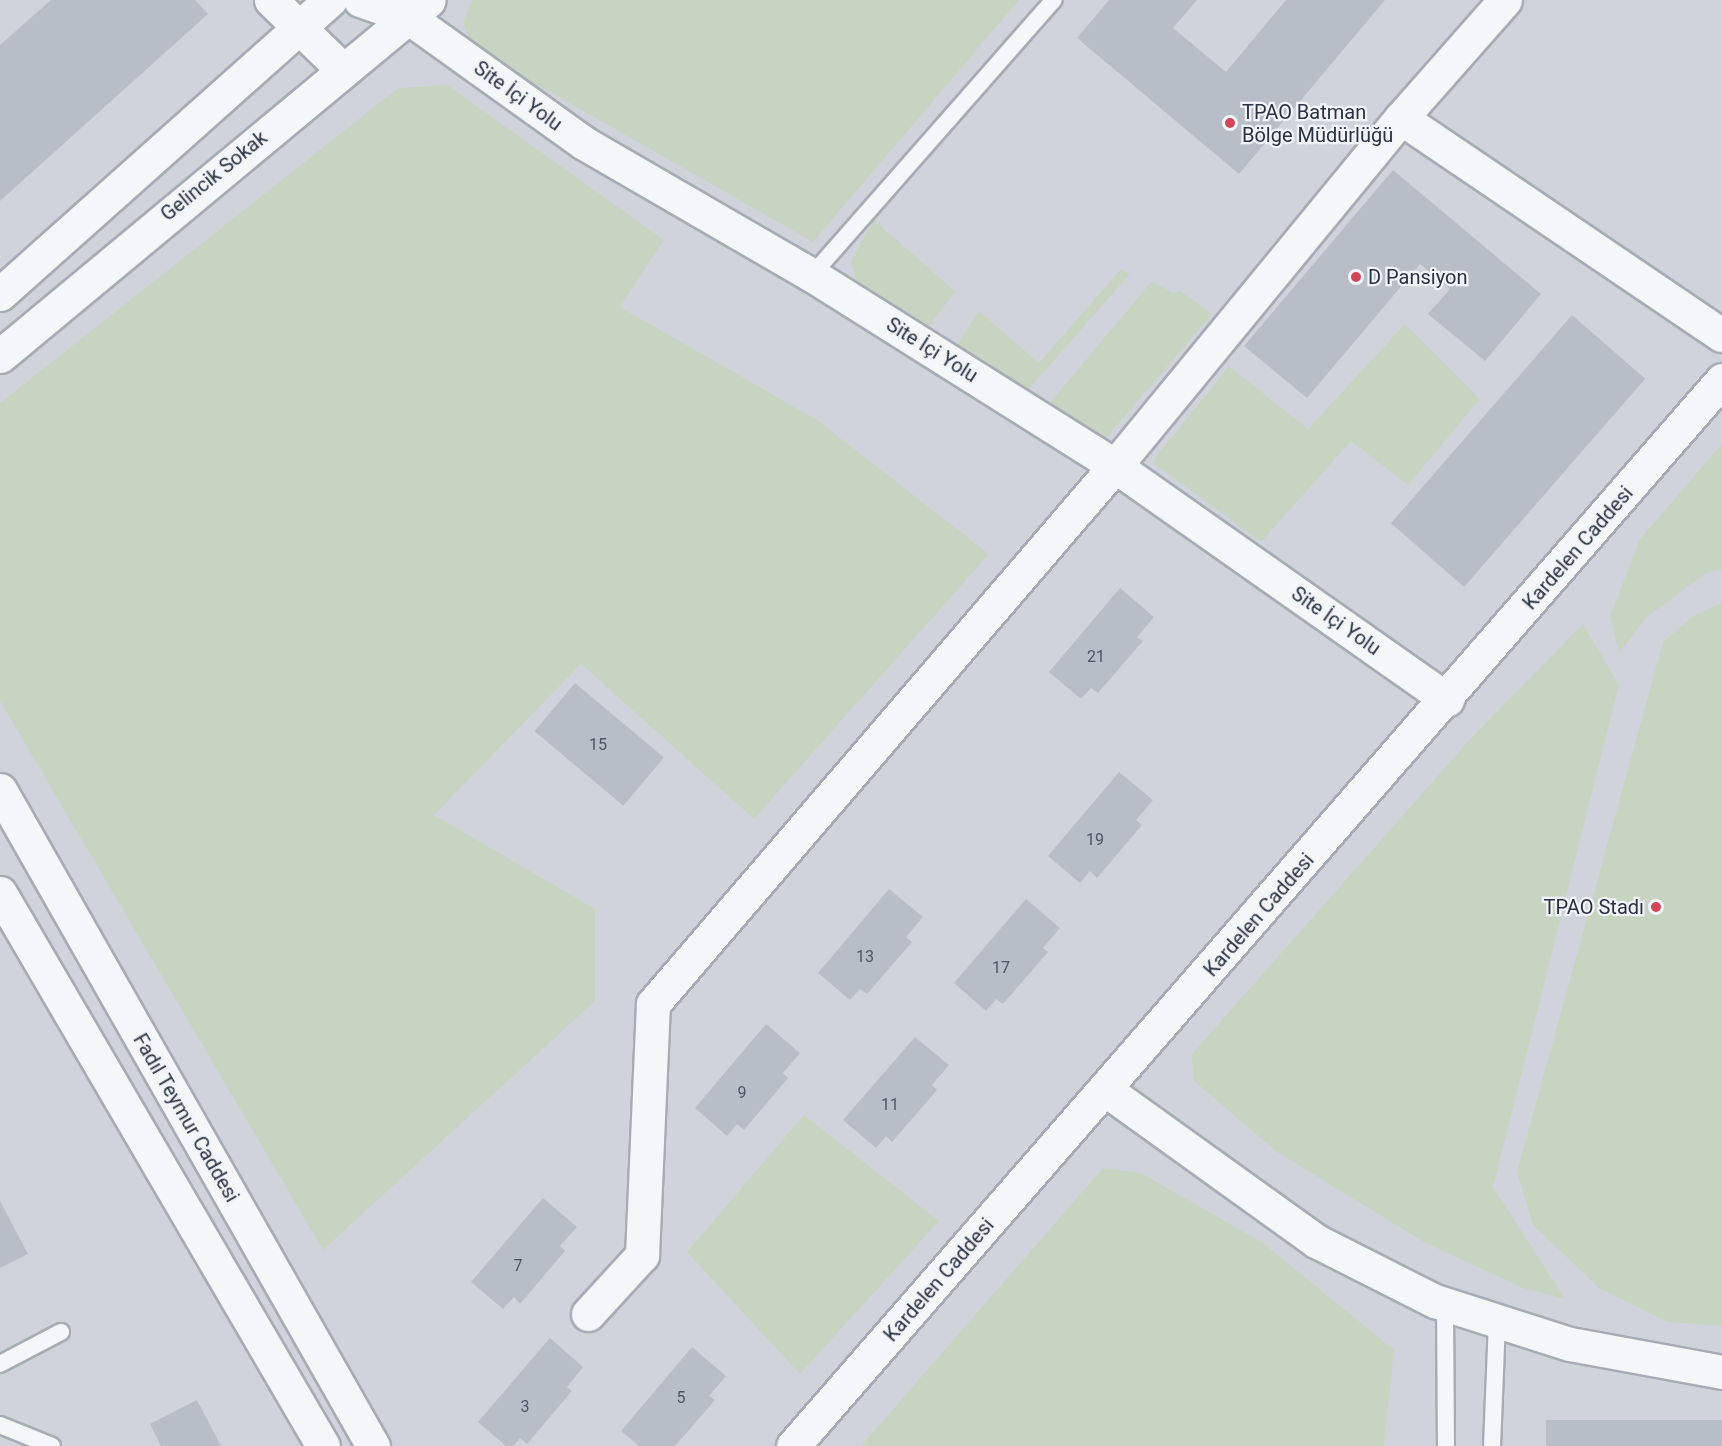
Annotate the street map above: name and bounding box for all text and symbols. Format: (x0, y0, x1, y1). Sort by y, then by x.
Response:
street label: Site İçi Yolu (469, 56, 567, 136)
place label: TPAO Batman Bölge Müdürlüğü (1242, 100, 1393, 147)
marker: TPAO Batman Bölge Müdürlüğü (1223, 116, 1237, 130)
street label: Gelincik Sokak (156, 126, 272, 226)
place label: D Pansiyon (1368, 265, 1467, 289)
marker: D Pansiyon (1349, 270, 1363, 284)
street label: Site İçi Yolu (882, 312, 982, 388)
street label: Kardelen Caddesi (1518, 481, 1638, 615)
street label: Site İçi Yolu (1287, 582, 1385, 660)
house number: 21 (1087, 647, 1105, 667)
house number: 15 (589, 735, 607, 755)
house number: 19 (1086, 830, 1104, 850)
street label: Kardelen Caddesi (1199, 848, 1319, 982)
place label: TPAO Stadı (1544, 895, 1644, 919)
marker: TPAO Stadı (1649, 900, 1663, 914)
house number: 13 (856, 947, 874, 967)
house number: 17 (992, 958, 1010, 978)
street label: Fadıl Teymur Caddesi (128, 1029, 244, 1207)
house number: 9 (738, 1083, 746, 1103)
house number: 11 (881, 1095, 899, 1115)
street label: Kardelen Caddesi (879, 1213, 999, 1347)
house number: 7 (514, 1256, 522, 1276)
house number: 5 (677, 1388, 685, 1408)
house number: 3 (521, 1397, 529, 1417)

